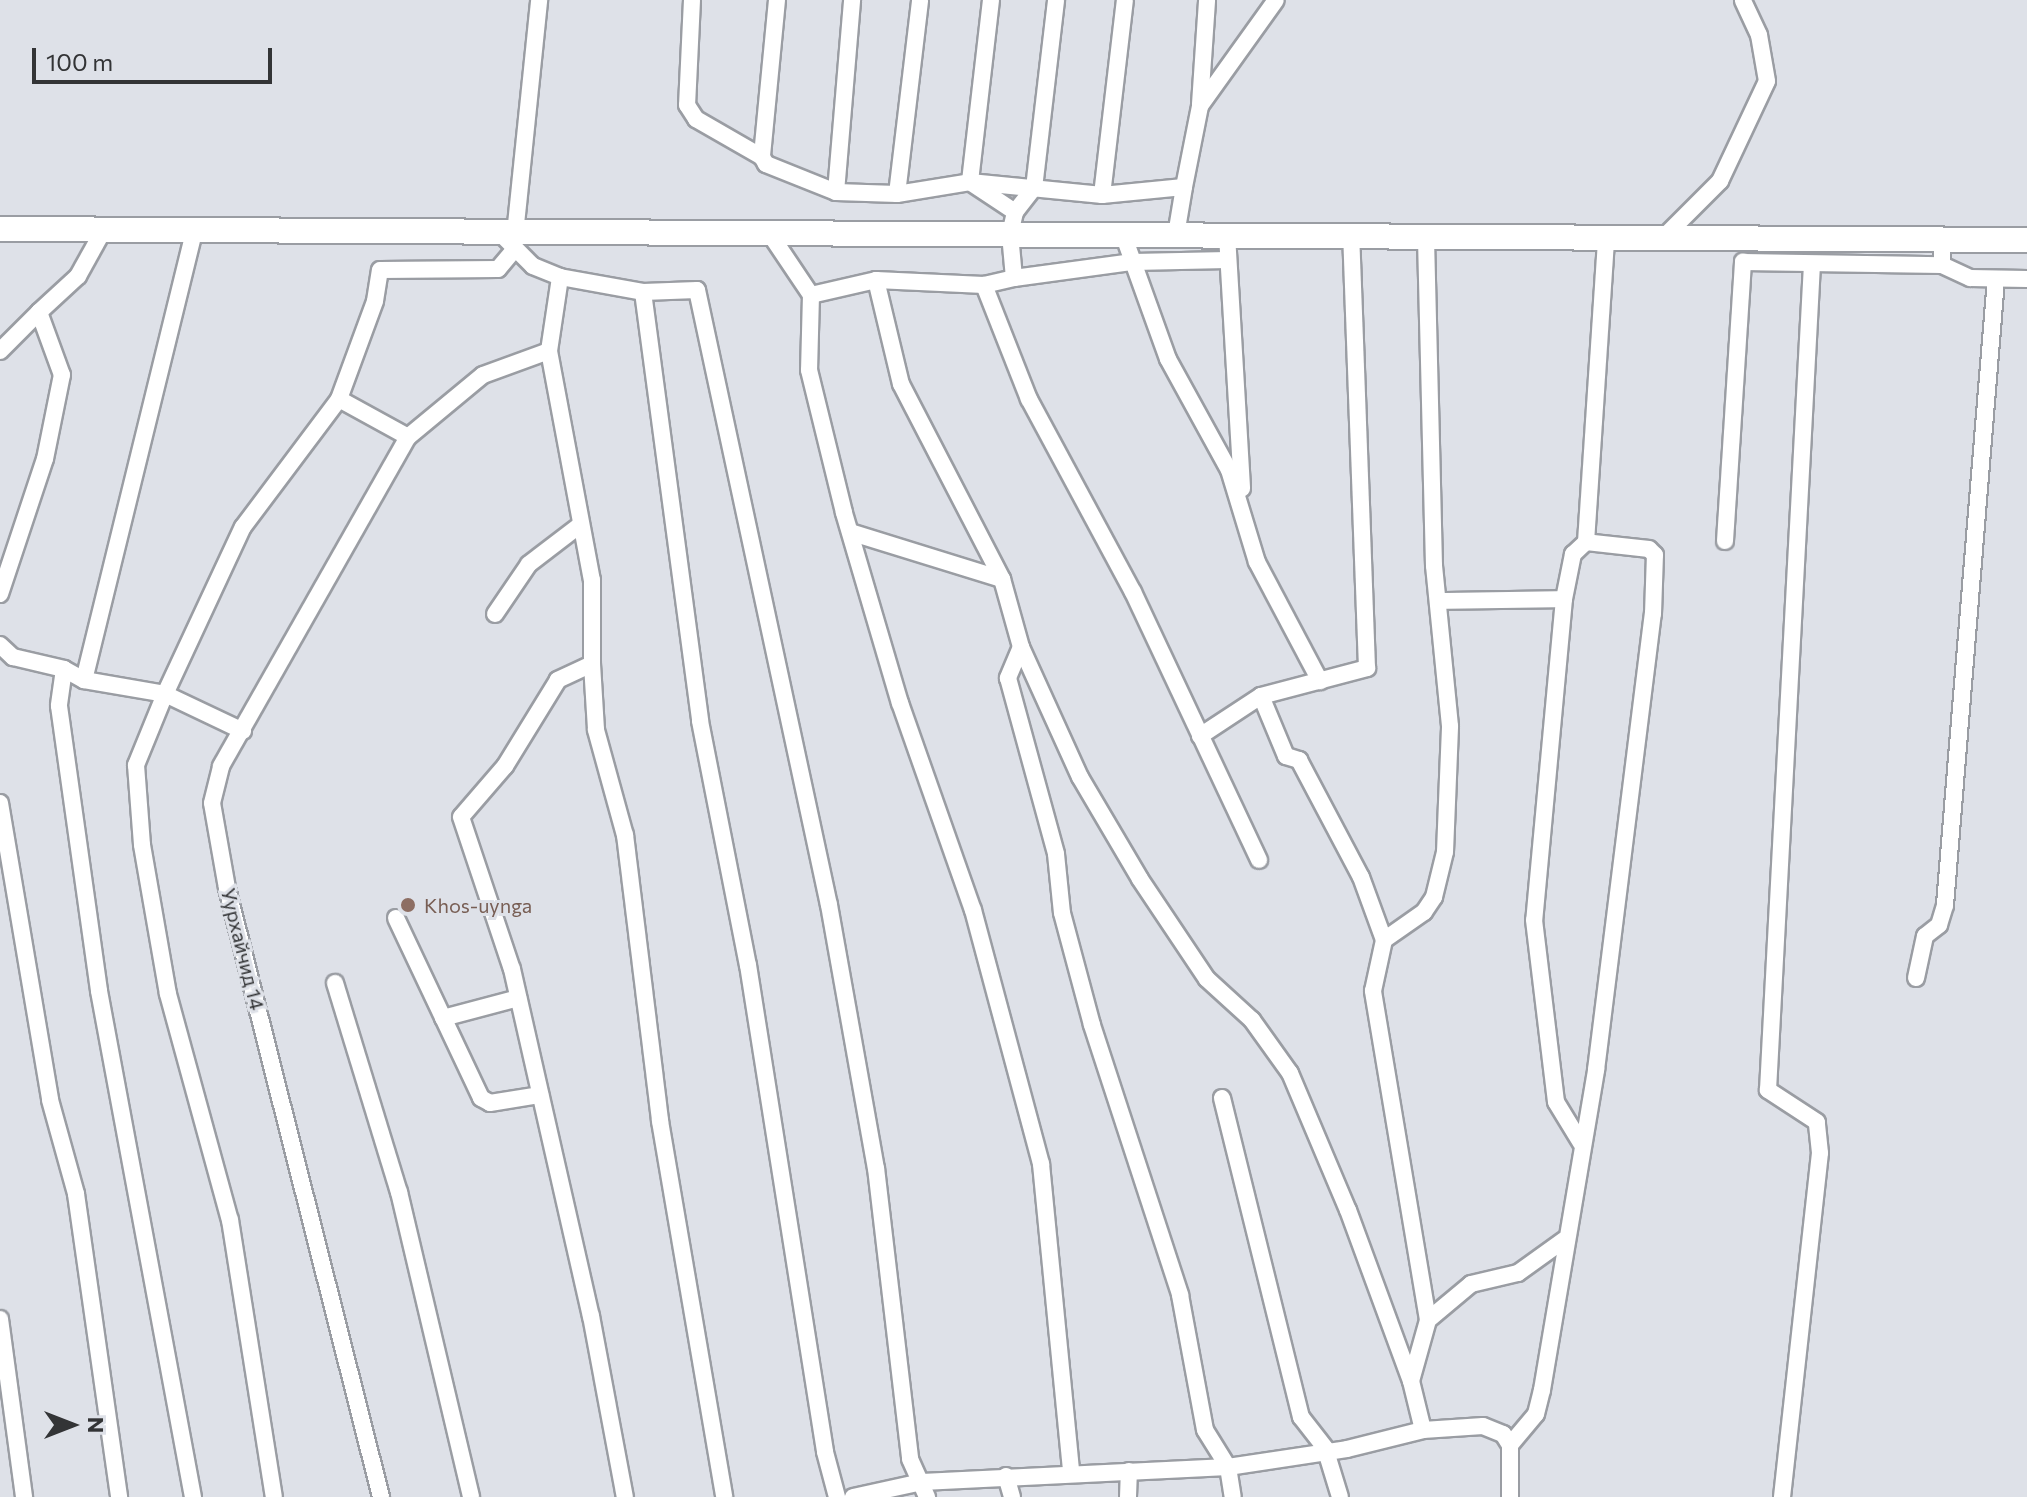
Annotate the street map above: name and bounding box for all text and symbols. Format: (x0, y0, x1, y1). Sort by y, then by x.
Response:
scale bar (36, 32, 276, 82)
text: 100 m (46, 47, 113, 76)
street label: Уурхайчид 14 (216, 886, 270, 1012)
place label: Khos-uynga (424, 893, 532, 917)
marker: Khos-uynga (399, 896, 417, 914)
north arrow (32, 1385, 112, 1465)
text: N (83, 1417, 110, 1433)

